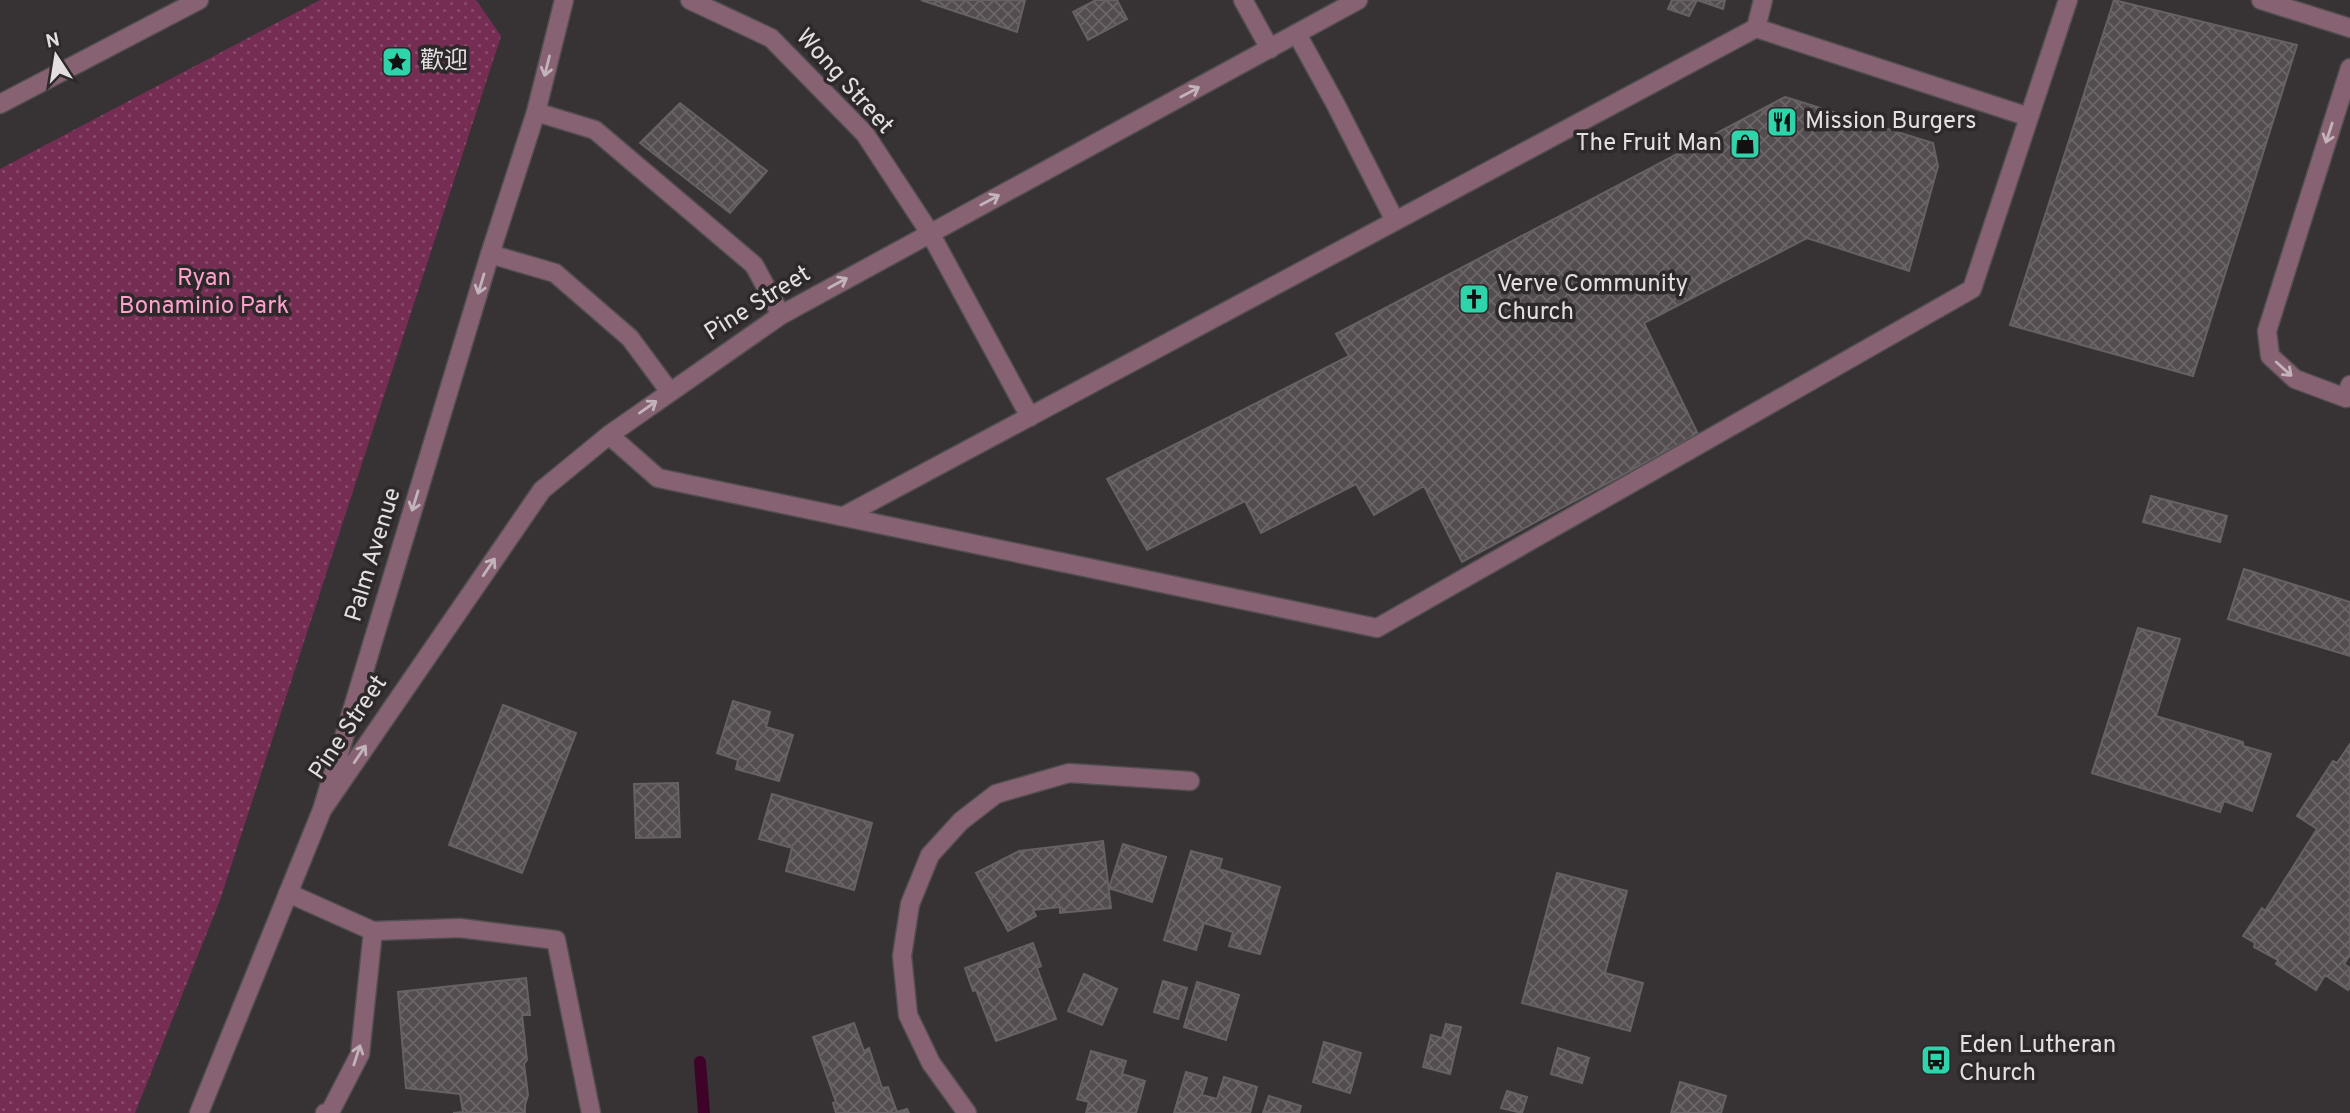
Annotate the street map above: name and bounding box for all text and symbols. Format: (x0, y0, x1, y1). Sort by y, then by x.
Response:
north arrow (21, 21, 91, 91)
street label: Wong Street (789, 23, 899, 141)
text: N (44, 28, 62, 54)
place icon: 歡迎 (380, 45, 414, 79)
place label: 歡迎 (420, 47, 468, 77)
one-way arrow (540, 55, 553, 77)
one-way arrow (1179, 85, 1200, 98)
restaurant icon: Mission Burgers (1765, 105, 1799, 139)
place label: Mission Burgers (1805, 107, 1976, 137)
one-way arrow (2322, 122, 2335, 144)
shop icon: The Fruit Man (1728, 127, 1762, 161)
place label: The Fruit Man (1575, 129, 1722, 159)
one-way arrow (979, 193, 1000, 206)
street label: Pine Street (699, 260, 817, 348)
park label: Ryan Bonaminio Park (119, 264, 289, 322)
place label: Verve Community Church (1497, 270, 1688, 328)
one-way arrow (474, 272, 487, 294)
one-way arrow (828, 276, 848, 290)
church icon: Verve Community Church (1457, 282, 1491, 316)
one-way arrow (2275, 361, 2293, 377)
one-way arrow (638, 400, 657, 414)
street label: Palm Avenue (339, 484, 409, 626)
one-way arrow (408, 490, 421, 512)
one-way arrow (482, 557, 496, 577)
street label: Pine Street (303, 670, 395, 786)
one-way arrow (353, 745, 367, 764)
place label: Eden Lutheran Church (1959, 1031, 2116, 1089)
bus stop icon: Eden Lutheran Church (1919, 1043, 1953, 1077)
one-way arrow (352, 1044, 364, 1066)

